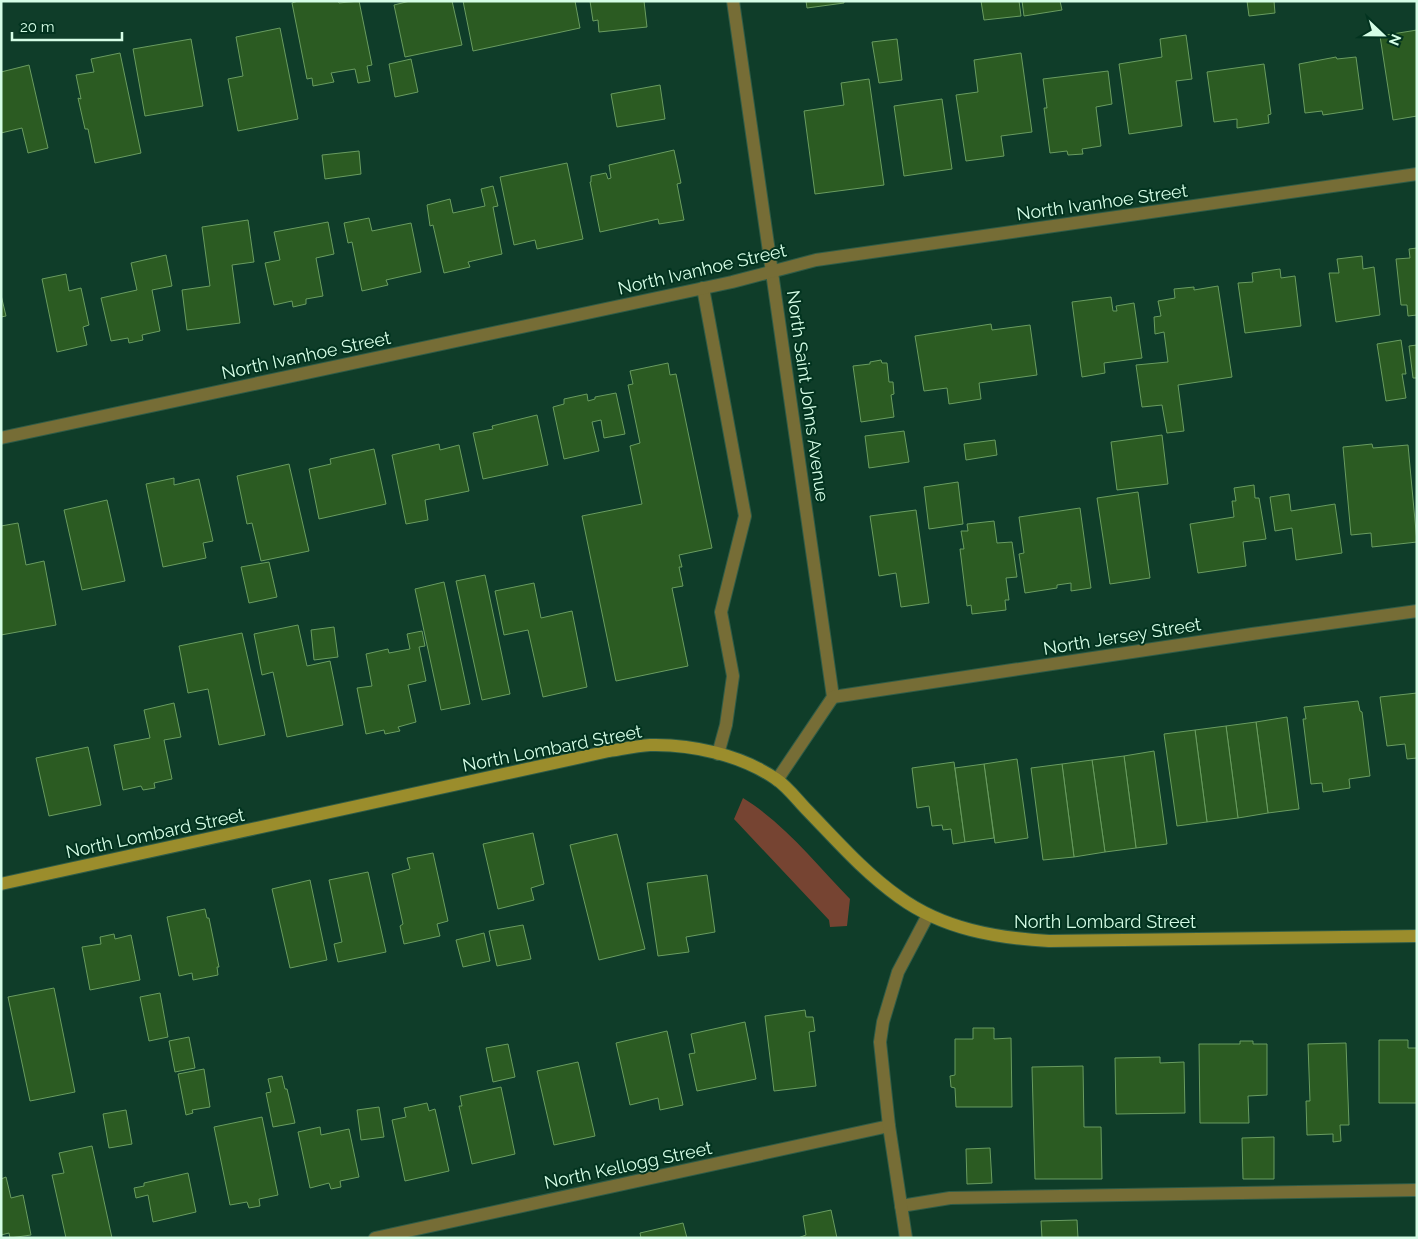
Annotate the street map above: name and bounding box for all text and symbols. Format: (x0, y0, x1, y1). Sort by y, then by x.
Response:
scale bar (12, 10, 122, 42)
north arrow (1358, 10, 1408, 60)
text: 20 m (20, 18, 55, 36)
text: N (1386, 32, 1404, 48)
street label: North Ivanhoe Street (1015, 180, 1189, 224)
street label: North Ivanhoe Street (616, 239, 788, 299)
street label: North Saint Johns Avenue (783, 289, 833, 503)
street label: North Ivanhoe Street (220, 327, 392, 383)
street label: North Jersey Street (1042, 613, 1202, 659)
street label: North Lombard Street (461, 720, 643, 776)
street label: North Lombard Street (64, 804, 246, 862)
street label: North Lombard Street (1014, 911, 1196, 932)
street label: North Kellogg Street (542, 1137, 714, 1193)

